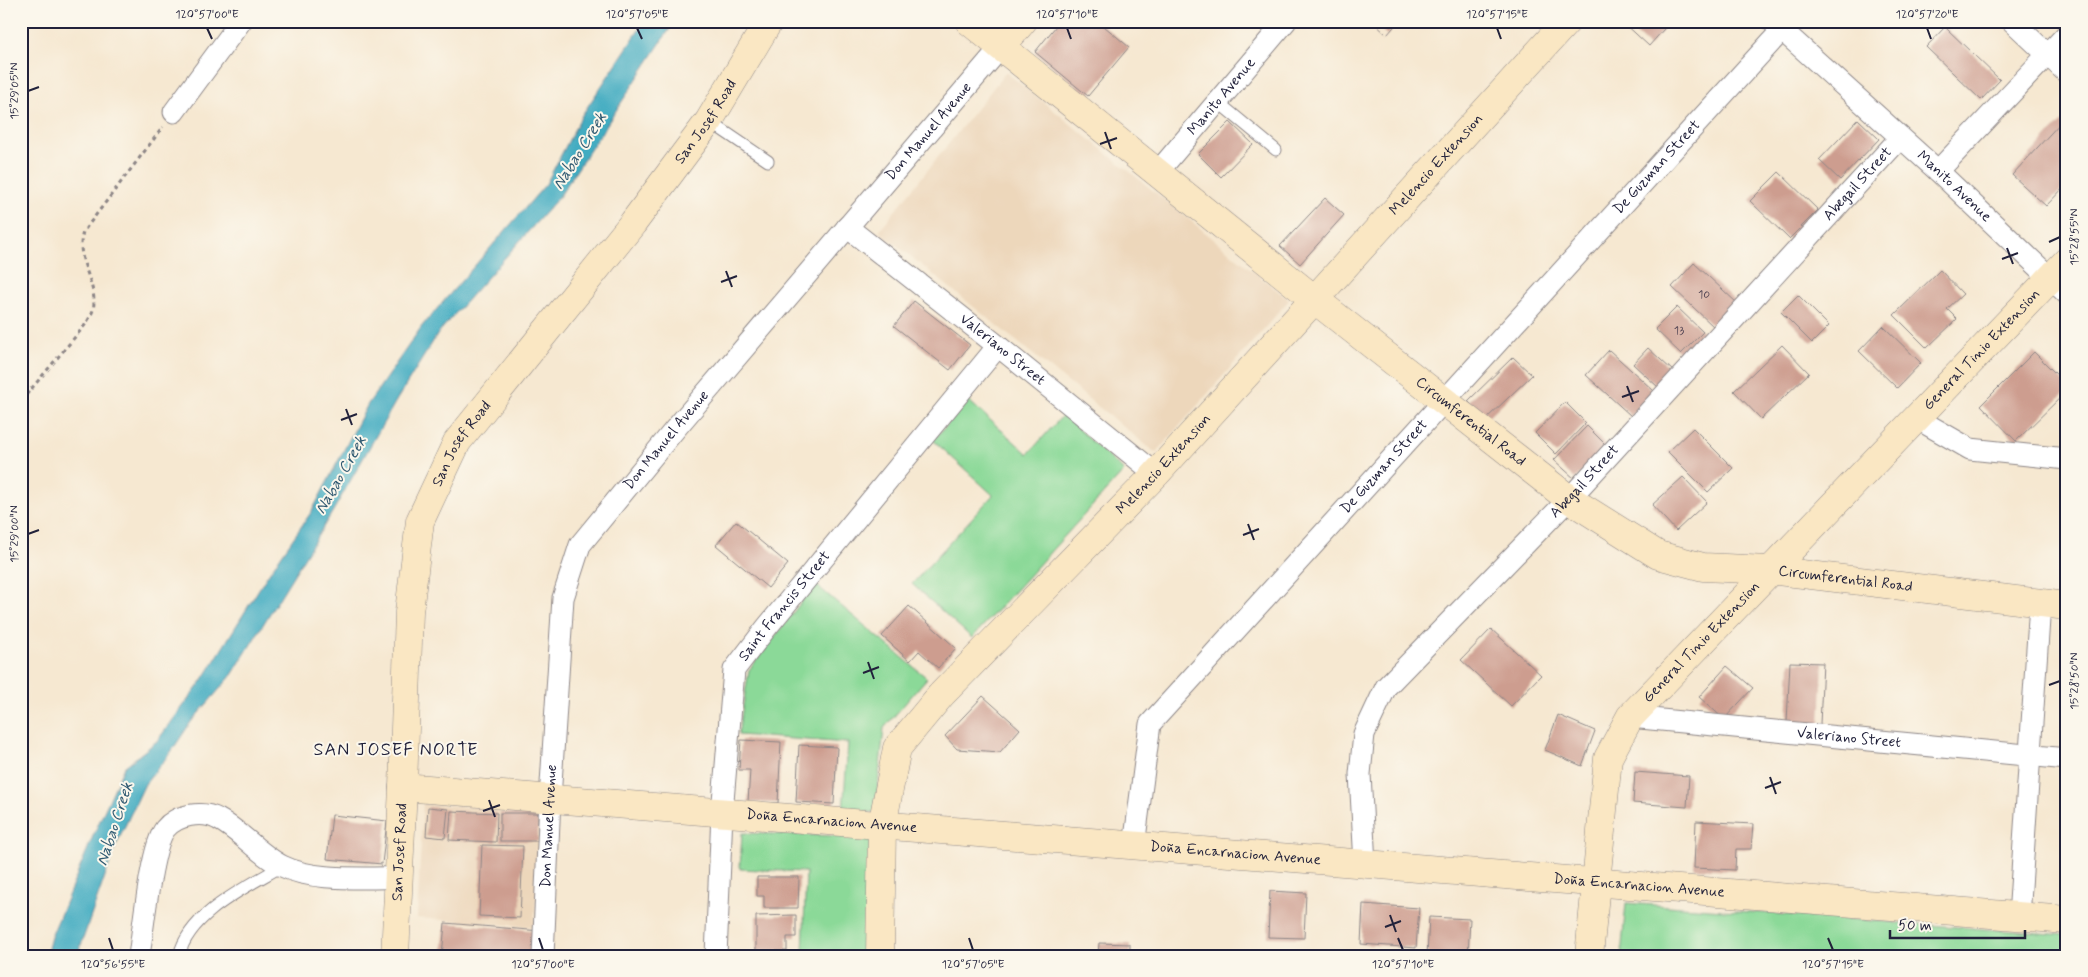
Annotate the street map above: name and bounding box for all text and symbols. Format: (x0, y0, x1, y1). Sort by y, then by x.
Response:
text: 120°57'00"E (175, 7, 239, 23)
text: 120°57'05"E (605, 7, 669, 23)
text: 120°57'10"E (1036, 7, 1098, 23)
text: 120°57'15"E (1466, 7, 1528, 23)
text: 120°57'20"E (1896, 7, 1958, 23)
street label: Manito Avenue (1183, 54, 1260, 140)
text: 15°29'05"N (7, 63, 23, 119)
street label: San Josef Road (670, 76, 742, 168)
street label: Don Manuel Avenue (881, 78, 977, 185)
water label: Nabao Creek (548, 109, 612, 193)
street label: Melencio Extension (1385, 110, 1488, 220)
street label: De Guzman Street (1609, 116, 1705, 219)
street label: Abegail Street (1819, 143, 1897, 225)
street label: Manito Avenue (1912, 146, 1996, 227)
text: 15°28'55"N (2067, 209, 2083, 265)
street label: General Tinio Extension (1919, 285, 2045, 415)
house number: 10 (1698, 287, 1710, 303)
street label: Valeriano Street (955, 309, 1050, 391)
house number: 13 (1674, 323, 1684, 339)
street label: Circumferential Road (1411, 372, 1530, 471)
street label: Don Manuel Avenue (619, 386, 714, 494)
street label: San Josef Road (427, 397, 496, 490)
street label: Melencio Extension (1112, 410, 1216, 519)
street label: De Guzman Street (1336, 415, 1432, 518)
water label: Nabao Creek (310, 432, 372, 518)
street label: Abegail Street (1546, 441, 1624, 523)
text: 15°29'00"N (7, 505, 23, 563)
street label: Saint Francis Street (734, 547, 835, 666)
street label: Circumferential Road (1777, 561, 1914, 597)
street label: General Tinio Extension (1639, 577, 1765, 707)
text: 15°28'50"N (2067, 652, 2083, 710)
street label: Valeriano Street (1796, 723, 1902, 753)
district label: SAN JOSEF NORTE (314, 738, 478, 762)
street label: Don Manuel Avenue (536, 764, 562, 888)
water label: Nabao Creek (92, 779, 138, 868)
street label: San Josef Road (388, 802, 412, 902)
street label: Doña Encarnacion Avenue (745, 804, 918, 838)
street label: Doña Encarnacion Avenue (1149, 837, 1322, 870)
street label: Doña Encarnacion Avenue (1553, 869, 1725, 903)
scale bar (1890, 907, 2026, 939)
text: 50 m (1898, 916, 1932, 936)
text: 120°56'55"E (81, 957, 145, 973)
text: 120°57'00"E (511, 957, 575, 973)
text: 120°57'05"E (941, 957, 1005, 973)
text: 120°57'10"E (1372, 957, 1434, 973)
text: 120°57'15"E (1802, 957, 1864, 973)

